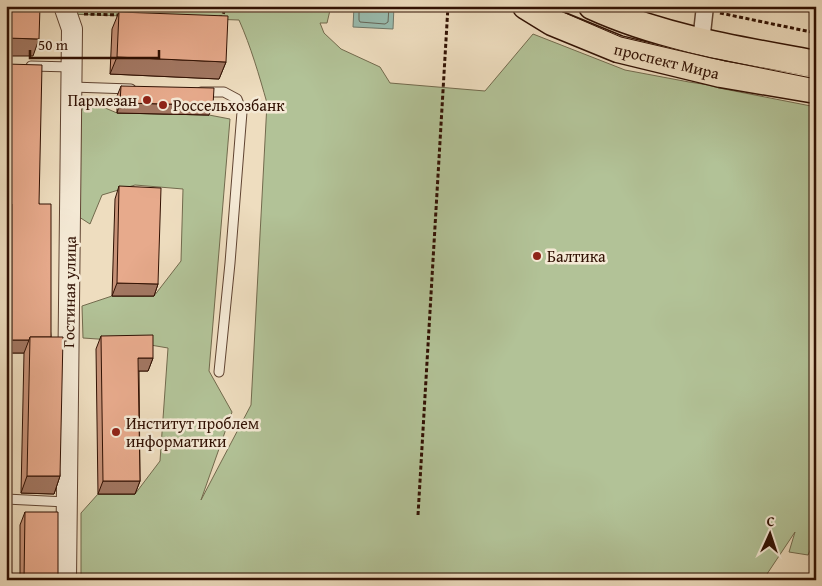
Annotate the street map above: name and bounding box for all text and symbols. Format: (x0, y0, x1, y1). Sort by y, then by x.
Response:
scale bar (30, 28, 159, 60)
text: 50 m (38, 34, 69, 55)
street label: проспект Мира (612, 36, 722, 85)
place label: Пармезан (68, 88, 137, 112)
place label: Россельхозбанк (173, 93, 285, 117)
marker: Пармезан (141, 94, 153, 106)
marker: Россельхозбанк (157, 99, 169, 111)
street label: Гостиная улица (56, 235, 82, 348)
place label: Балтика (547, 244, 606, 268)
marker: Балтика (531, 250, 543, 262)
place label: Институт проблем информатики (126, 411, 259, 453)
marker: Институт проблем информатики (110, 426, 122, 438)
north arrow (744, 508, 794, 558)
text: С (766, 511, 775, 531)

